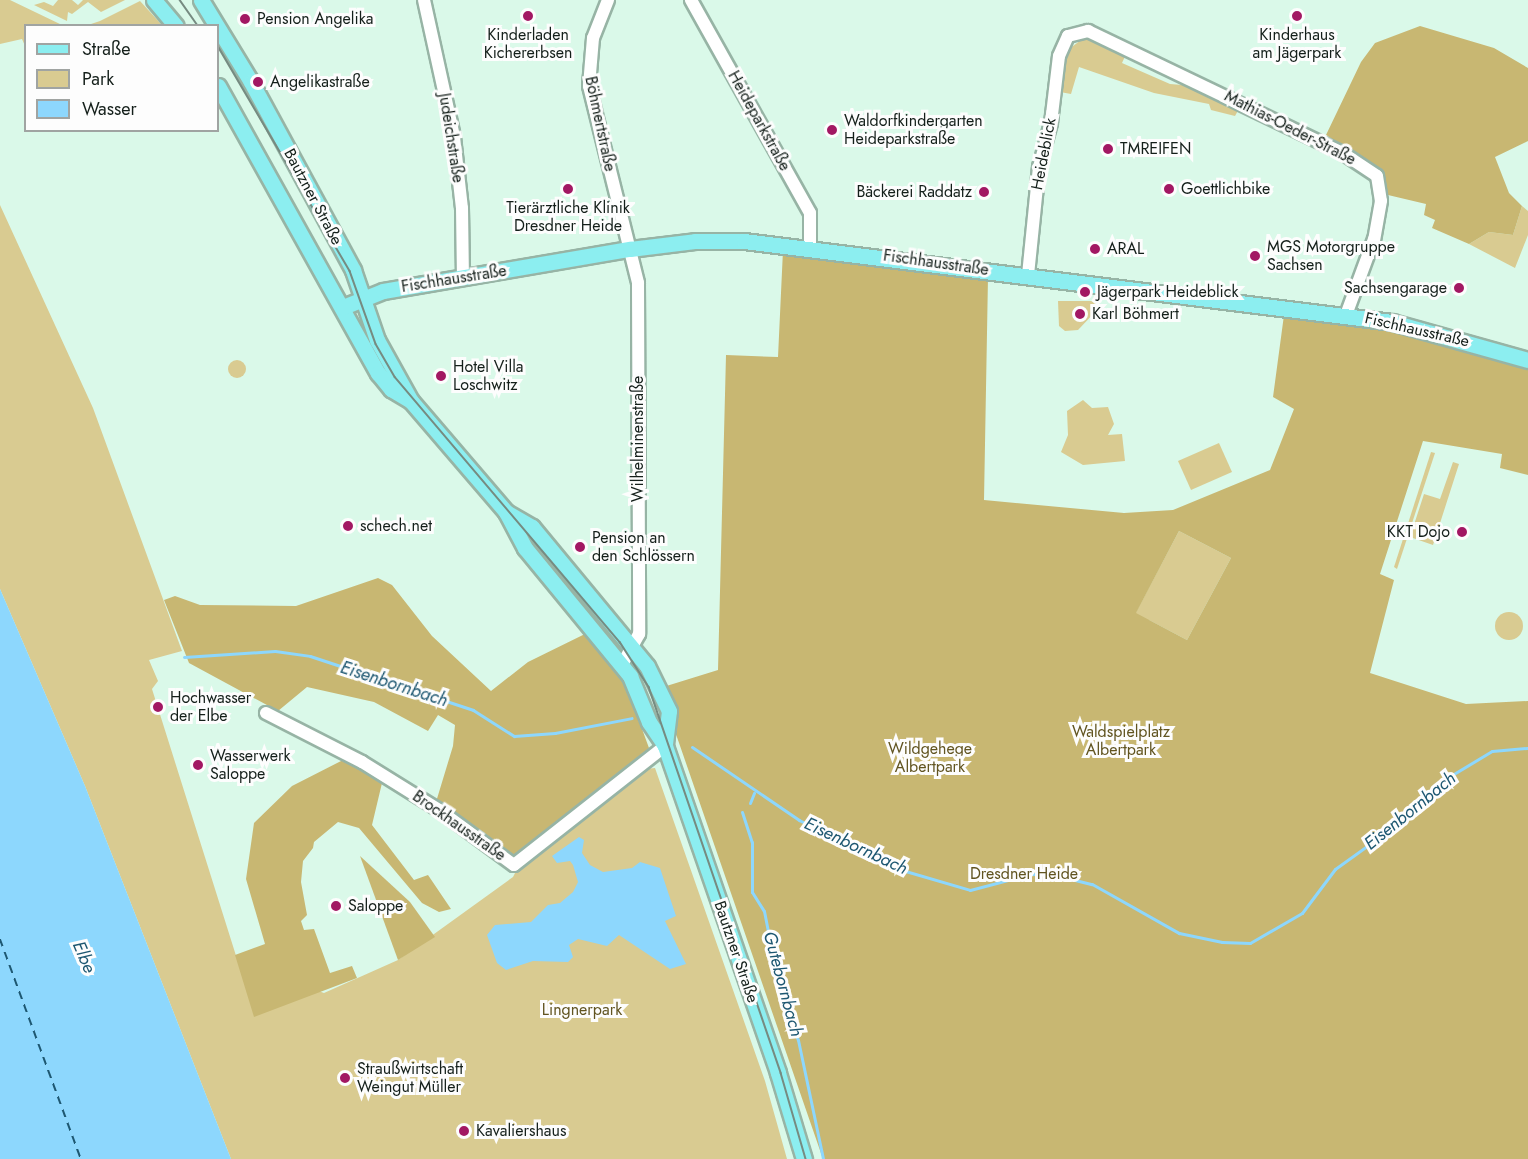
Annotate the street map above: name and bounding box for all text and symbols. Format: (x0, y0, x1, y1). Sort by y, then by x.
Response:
place label: Pension Angelika (257, 9, 373, 29)
marker: Kinderladen Kichererbsen (521, 9, 535, 23)
marker: Kinderhaus am Jägerpark (1290, 9, 1304, 23)
marker: Pension Angelika (238, 12, 252, 26)
legend (24, 24, 219, 132)
place label: Kinderladen Kichererbsen (484, 25, 572, 63)
place label: Kinderhaus am Jägerpark (1253, 25, 1341, 63)
text: Straße (82, 36, 130, 62)
text: Park (82, 66, 114, 92)
street label: Heideparkstraße (724, 68, 794, 174)
place label: Angelikastraße (270, 72, 370, 92)
marker: Angelikastraße (251, 75, 265, 89)
street label: Böhmertstraße (581, 75, 619, 173)
street label: Mathias-Oeder-Straße (1221, 87, 1359, 169)
street label: Judeichstraße (434, 92, 468, 184)
text: Wasser (82, 96, 137, 122)
place label: Waldorfkindergarten Heideparkstraße (844, 111, 983, 149)
street label: Heideblick (1028, 116, 1060, 192)
marker: Waldorfkindergarten Heideparkstraße (825, 123, 839, 137)
place label: TMREIFEN (1120, 139, 1191, 159)
marker: TMREIFEN (1101, 142, 1115, 156)
street label: Bautzner Straße (280, 146, 346, 248)
place label: Goettlichbike (1181, 179, 1270, 199)
marker: Tierärztliche Klinik Dresdner Heide (561, 182, 575, 196)
place label: Bäckerei Raddatz (856, 182, 972, 202)
marker: Goettlichbike (1162, 182, 1176, 196)
marker: Bäckerei Raddatz (977, 185, 991, 199)
place label: Tierärztliche Klinik Dresdner Heide (506, 198, 630, 236)
place label: MGS Motorgruppe Sachsen (1267, 237, 1395, 275)
place label: ARAL (1107, 239, 1144, 259)
marker: ARAL (1088, 242, 1102, 256)
street label: Fischhausstraße (882, 246, 990, 280)
marker: MGS Motorgruppe Sachsen (1248, 249, 1262, 263)
street label: Fischhausstraße (400, 261, 508, 297)
place label: Sachsengarage (1344, 278, 1447, 298)
marker: Sachsengarage (1452, 281, 1466, 295)
place label: Jägerpark Heideblick (1097, 282, 1238, 302)
marker: Jägerpark Heideblick (1078, 285, 1092, 299)
place label: Karl Böhmert (1092, 304, 1179, 324)
marker: Karl Böhmert (1073, 307, 1087, 321)
street label: Fischhausstraße (1363, 309, 1471, 351)
place label: Hotel Villa Loschwitz (453, 357, 524, 395)
marker: Hotel Villa Loschwitz (434, 369, 448, 383)
street label: Wilhelminenstraße (628, 376, 648, 502)
place label: schech.net (360, 516, 432, 536)
marker: schech.net (341, 519, 355, 533)
place label: KKT Dojo (1387, 522, 1450, 542)
marker: KKT Dojo (1455, 525, 1469, 539)
place label: Pension an den Schlössern (592, 528, 695, 566)
marker: Pension an den Schlössern (573, 540, 587, 554)
water label: Eisenbornbach (338, 657, 450, 711)
place label: Hochwasser der Elbe (170, 688, 251, 726)
marker: Hochwasser der Elbe (151, 700, 165, 714)
park label: Waldspielplatz Albertpark (1072, 722, 1170, 760)
park label: Wildgehege Albertpark (888, 739, 972, 777)
place label: Wasserwerk Saloppe (210, 746, 290, 784)
marker: Wasserwerk Saloppe (191, 758, 205, 772)
water label: Eisenbornbach (1360, 768, 1460, 854)
street label: Brockhausstraße (409, 787, 509, 865)
water label: Eisenbornbach (801, 813, 911, 879)
park label: Dresdner Heide (970, 864, 1078, 884)
place label: Saloppe (348, 896, 403, 916)
marker: Saloppe (329, 899, 343, 913)
street label: Bautzner Straße (710, 899, 762, 1005)
water label: Gutebornbach (759, 929, 807, 1039)
water label: Elbe (68, 938, 100, 976)
park label: Lingnerpark (542, 1000, 622, 1020)
place label: Straußwirtschaft Weingut Müller (357, 1059, 463, 1097)
marker: Straußwirtschaft Weingut Müller (338, 1071, 352, 1085)
place label: Kavaliershaus (476, 1121, 566, 1141)
marker: Kavaliershaus (457, 1124, 471, 1138)

